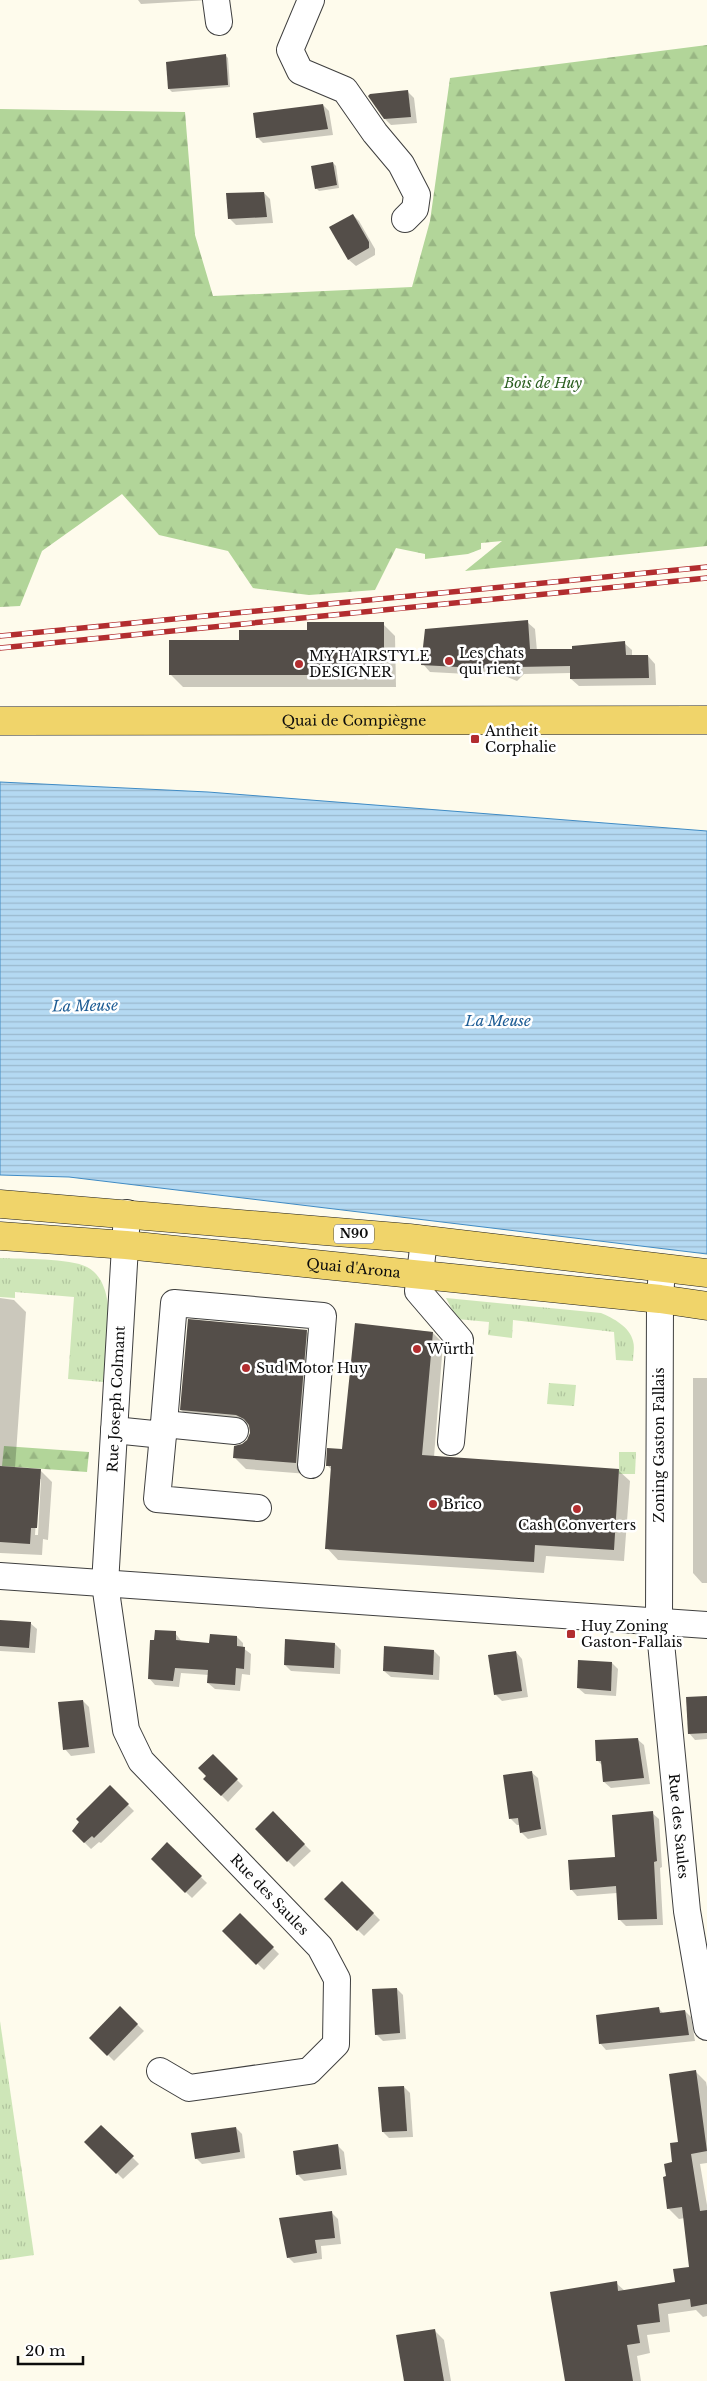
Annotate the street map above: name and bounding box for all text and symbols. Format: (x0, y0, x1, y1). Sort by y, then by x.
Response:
park label: Bois de Huy (503, 374, 583, 392)
place label: Les chats qui rient (459, 644, 524, 678)
place label: MY HAIRSTYLE DESIGNER (309, 647, 429, 681)
marker: Les chats qui rient (443, 655, 455, 667)
marker: MY HAIRSTYLE DESIGNER (293, 658, 305, 670)
street label: Quai de Compiègne (282, 711, 426, 730)
place label: Antheit Corphalie (484, 722, 556, 756)
marker: Antheit Corphalie (469, 733, 481, 745)
water label: La Meuse (51, 995, 118, 1016)
water label: La Meuse (464, 1011, 531, 1030)
road number: N90 (334, 1224, 374, 1244)
street label: Quai d'Arona (306, 1254, 402, 1282)
street label: Rue Joseph Colmant (103, 1324, 129, 1473)
place label: Würth (426, 1340, 474, 1358)
marker: Würth (411, 1343, 423, 1355)
place label: Sud Motor Huy (256, 1359, 368, 1377)
marker: Sud Motor Huy (240, 1362, 252, 1374)
street label: Zoning Gaston Fallais (650, 1367, 668, 1523)
place label: Brico (443, 1495, 482, 1513)
marker: Brico (427, 1498, 439, 1510)
marker: Cash Converters (571, 1503, 583, 1515)
place label: Cash Converters (518, 1516, 636, 1534)
place label: Huy Zoning Gaston-Fallais (581, 1617, 682, 1651)
marker: Huy Zoning Gaston-Fallais (565, 1628, 577, 1640)
street label: Rue des Saules (665, 1773, 693, 1879)
street label: Rue des Saules (226, 1850, 313, 1939)
scale bar (18, 2334, 82, 2366)
text: 20 m (25, 2341, 65, 2360)

